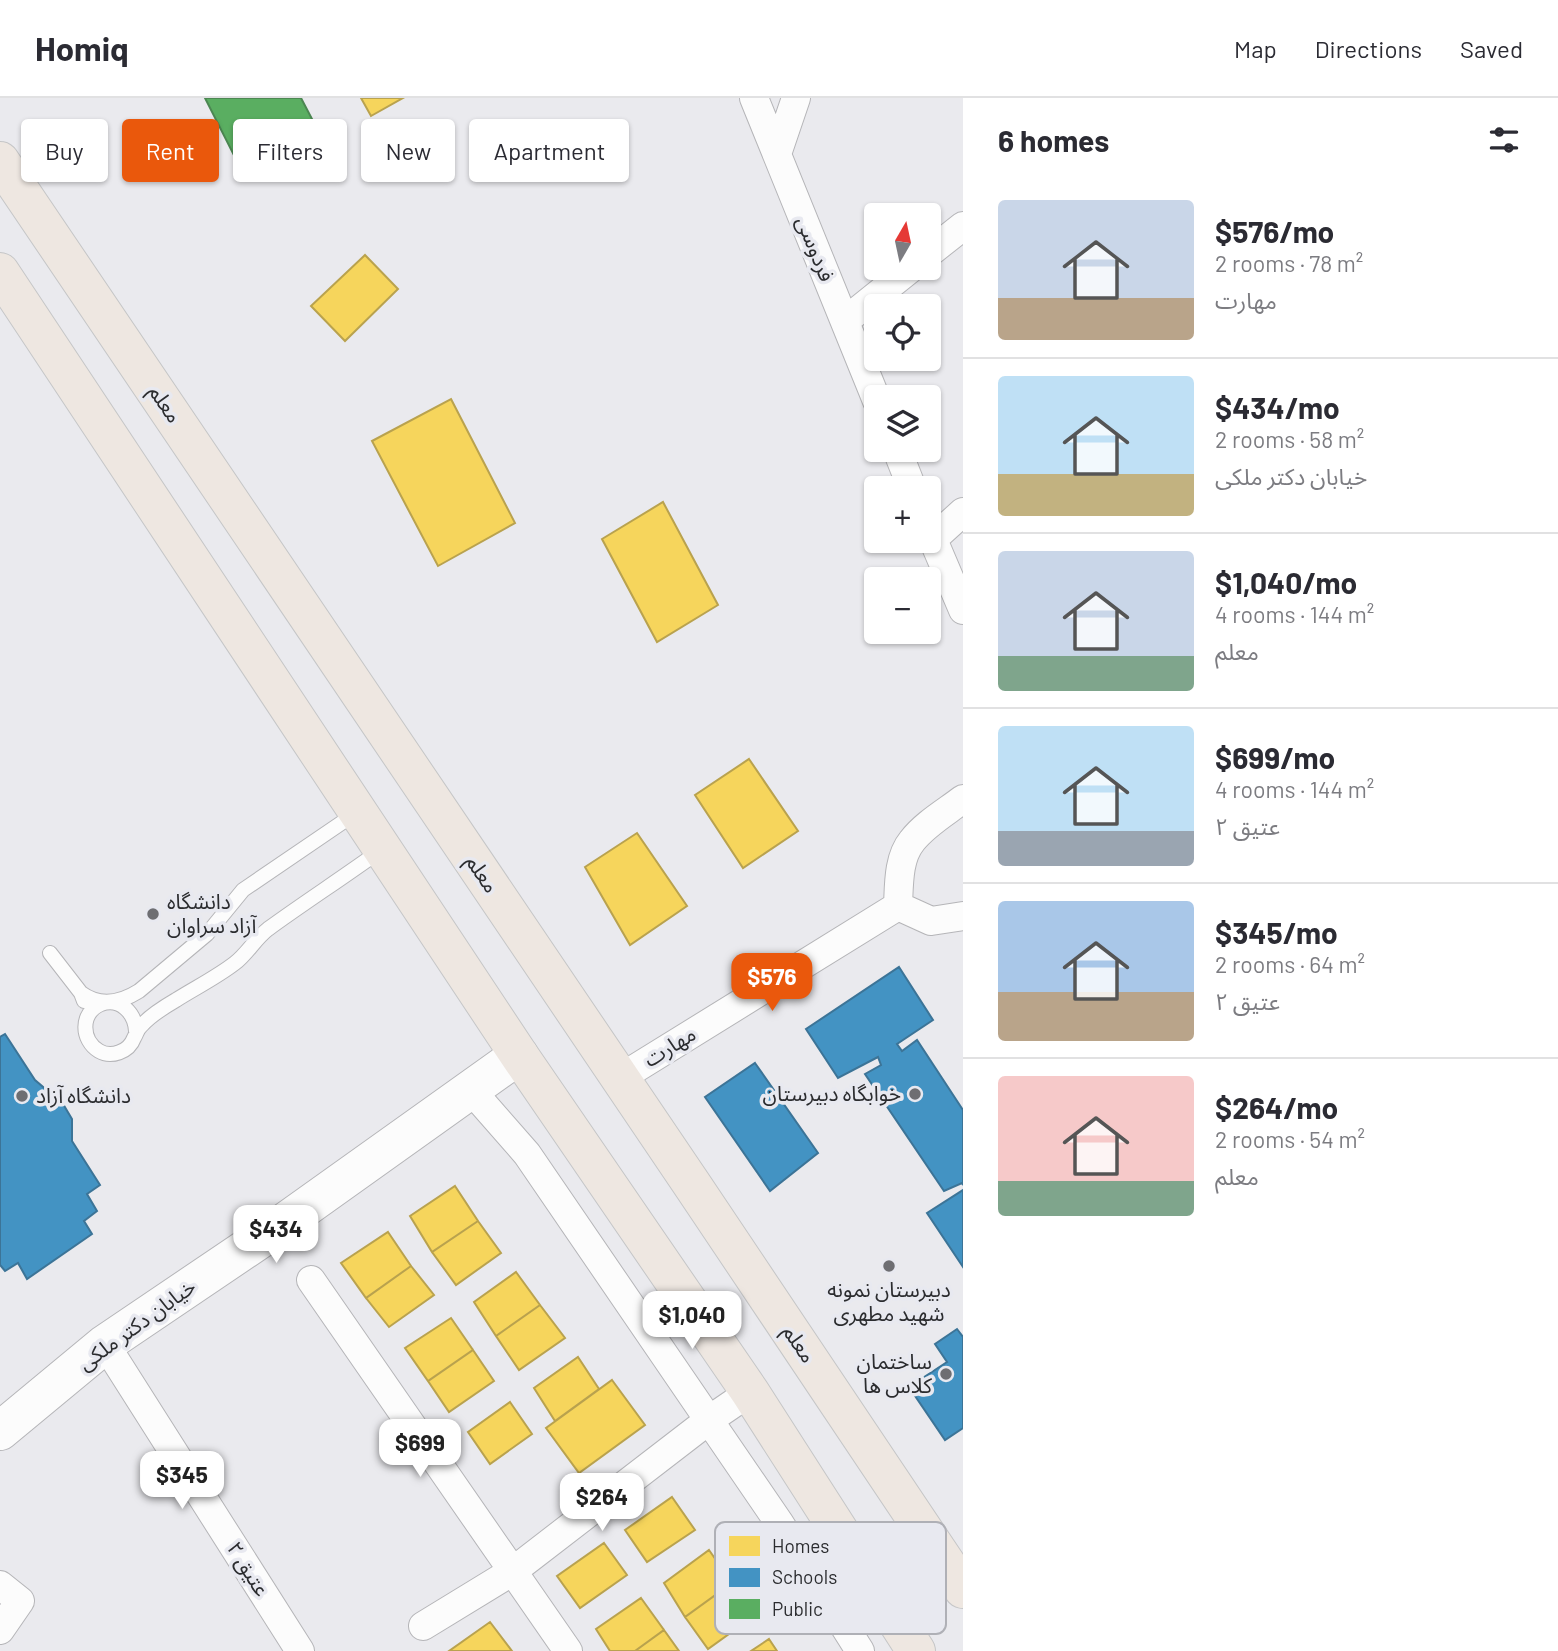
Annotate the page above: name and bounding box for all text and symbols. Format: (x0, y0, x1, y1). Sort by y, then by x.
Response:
text: Homiq (35, 28, 129, 68)
text: Map (1234, 34, 1277, 63)
text: Directions (1315, 34, 1422, 63)
text: Saved (1460, 34, 1523, 63)
chip: Buy (21, 119, 108, 182)
chip: Rent (122, 119, 219, 182)
chip: Filters (233, 119, 347, 182)
chip: New (361, 119, 455, 182)
chip: Apartment (469, 119, 629, 182)
icon: filters (1485, 121, 1523, 159)
text: 6 homes (998, 122, 1109, 158)
north arrow (864, 203, 942, 280)
map controls (864, 203, 941, 644)
street label: فردوسی (791, 212, 841, 285)
text: $576/mo (1215, 213, 1334, 249)
icon: home (1054, 228, 1138, 312)
text: 2 rooms · 78 m² (1215, 249, 1363, 277)
text: مهارت (1215, 286, 1277, 314)
button: locate (864, 294, 941, 371)
street label: معلم (141, 380, 188, 429)
button: layers (864, 385, 941, 462)
text: $434/mo (1215, 389, 1340, 425)
icon: home (1054, 404, 1138, 488)
text: 2 rooms · 58 m² (1215, 425, 1364, 453)
text: خیابان دکتر ملکی (1215, 462, 1367, 490)
button: + (864, 476, 941, 553)
text: $1,040/mo (1215, 564, 1357, 600)
button: − (864, 567, 941, 644)
icon: home (1054, 579, 1138, 663)
text: 4 rooms · 144 m² (1215, 600, 1374, 628)
text: معلم (1215, 637, 1259, 665)
text: $699/mo (1215, 739, 1335, 775)
icon: home (1054, 754, 1138, 838)
text: 4 rooms · 144 m² (1215, 775, 1374, 803)
text: عتیق ۲ (1215, 812, 1280, 840)
street label: معلم (458, 850, 505, 899)
place label: دانشگاه آزاد سراوان (167, 888, 257, 938)
marker: دانشگاه آزاد سراوان (145, 906, 161, 922)
text: $345/mo (1215, 914, 1338, 950)
icon: home (1054, 929, 1138, 1013)
text: 2 rooms · 64 m² (1215, 950, 1365, 978)
pin: $576 (731, 954, 813, 1013)
text: $576 (747, 962, 797, 990)
text: عتیق ۲ (1215, 987, 1280, 1015)
street label: مهارت (639, 1020, 700, 1072)
place label: خوابگاه دبیرستان (763, 1080, 901, 1106)
place label: دانشگاه آزاد (36, 1082, 131, 1108)
marker: خوابگاه دبیرستان (907, 1086, 923, 1102)
marker: دانشگاه آزاد (14, 1088, 30, 1104)
text: $264/mo (1215, 1089, 1338, 1125)
icon: home (1054, 1104, 1138, 1188)
text: 2 rooms · 54 m² (1215, 1125, 1365, 1153)
text: معلم (1215, 1162, 1259, 1190)
pin: $434 (235, 1206, 317, 1265)
text: $434 (249, 1214, 303, 1242)
marker: دبیرستان نمونه شهید مطهری (881, 1258, 897, 1274)
street label: خیابان دکتر ملکی (72, 1273, 200, 1376)
place label: دبیرستان نمونه شهید مطهری (827, 1276, 951, 1326)
pin: $1,040 (635, 1292, 749, 1351)
text: $1,040 (659, 1300, 725, 1328)
street label: معلم (775, 1320, 822, 1369)
place label: ساختمان کلاس ها (857, 1348, 932, 1398)
marker: ساختمان کلاس ها (938, 1366, 954, 1382)
pin: $699 (379, 1420, 461, 1479)
text: $699 (395, 1428, 445, 1456)
pin: $345 (141, 1452, 223, 1511)
text: $345 (156, 1460, 208, 1488)
pin: $264 (561, 1474, 643, 1533)
text: $264 (576, 1482, 628, 1510)
legend (715, 1522, 946, 1634)
text: Homes (772, 1534, 829, 1557)
street label: عتیق ۲ (221, 1536, 276, 1601)
text: Schools (772, 1565, 837, 1588)
text: Public (772, 1597, 823, 1620)

